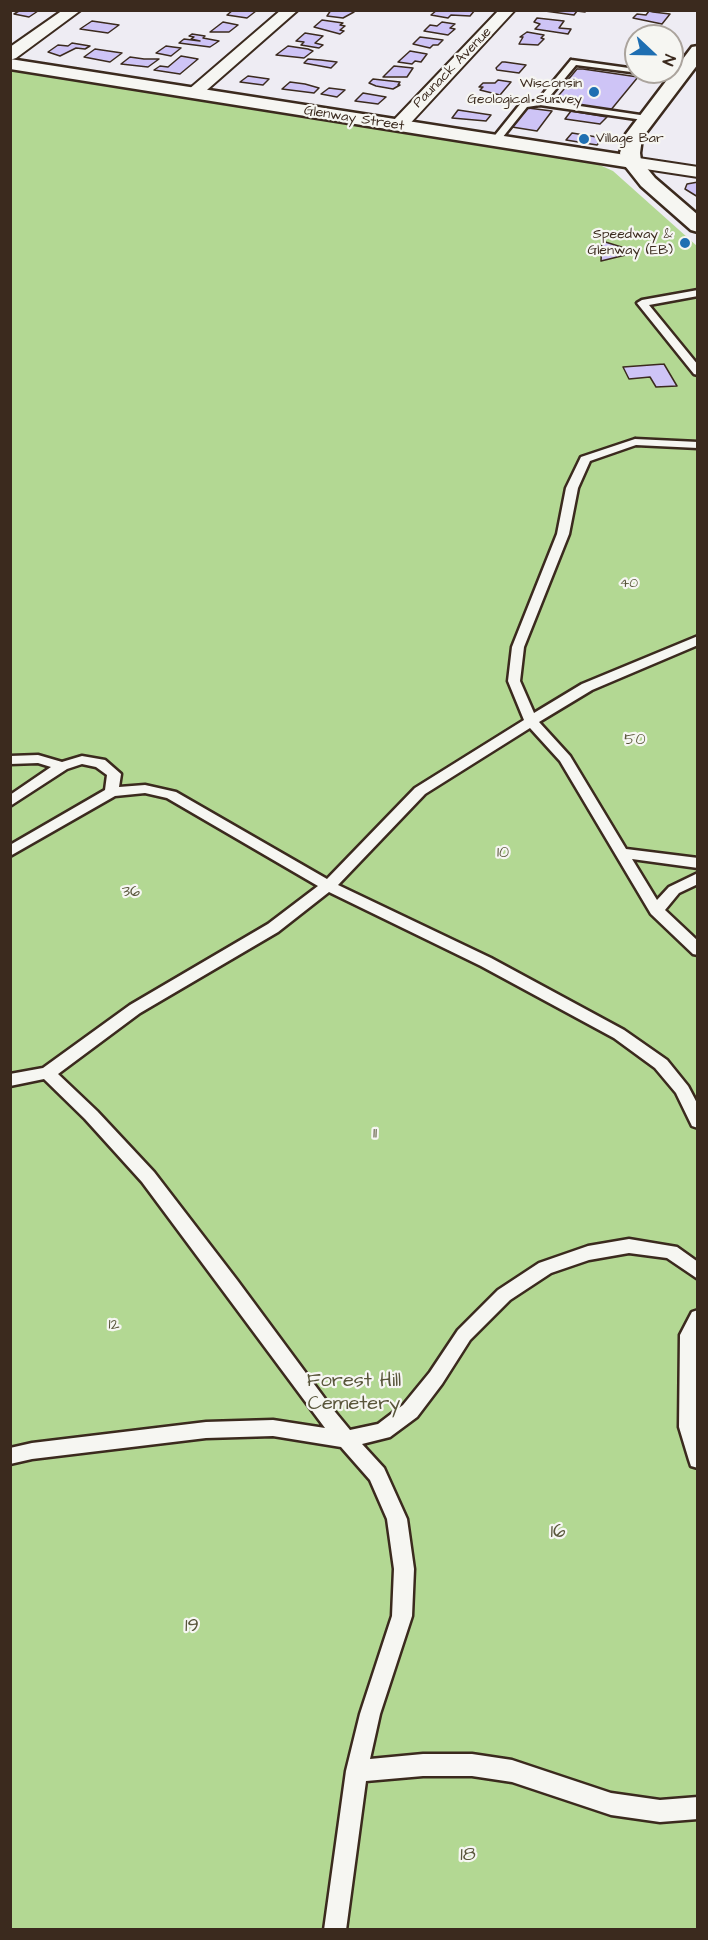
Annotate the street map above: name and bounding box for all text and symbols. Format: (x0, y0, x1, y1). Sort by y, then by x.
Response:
street label: Paunack Avenue (410, 24, 496, 112)
north arrow (624, 24, 684, 84)
text: N (657, 51, 681, 69)
place label: Wisconsin Geological Survey (467, 76, 582, 108)
marker: Wisconsin Geological Survey (587, 85, 601, 99)
street label: Glenway Street (303, 103, 405, 135)
place label: Village Bar (596, 131, 664, 147)
marker: Village Bar (577, 132, 591, 146)
place label: Speedway & Glenway (EB) (587, 227, 673, 260)
marker: Speedway & Glenway (EB) (678, 236, 692, 250)
park label: 40 (620, 576, 638, 592)
park label: 50 (624, 731, 646, 751)
park label: 10 (497, 844, 509, 864)
park label: 36 (122, 883, 140, 903)
park label: 11 (373, 1125, 377, 1145)
park label: 12 (108, 1316, 120, 1336)
park label: Forest Hill Cemetery (307, 1370, 401, 1417)
park label: 16 (550, 1521, 566, 1545)
park label: 19 (185, 1615, 199, 1639)
park label: 18 (460, 1844, 476, 1868)

